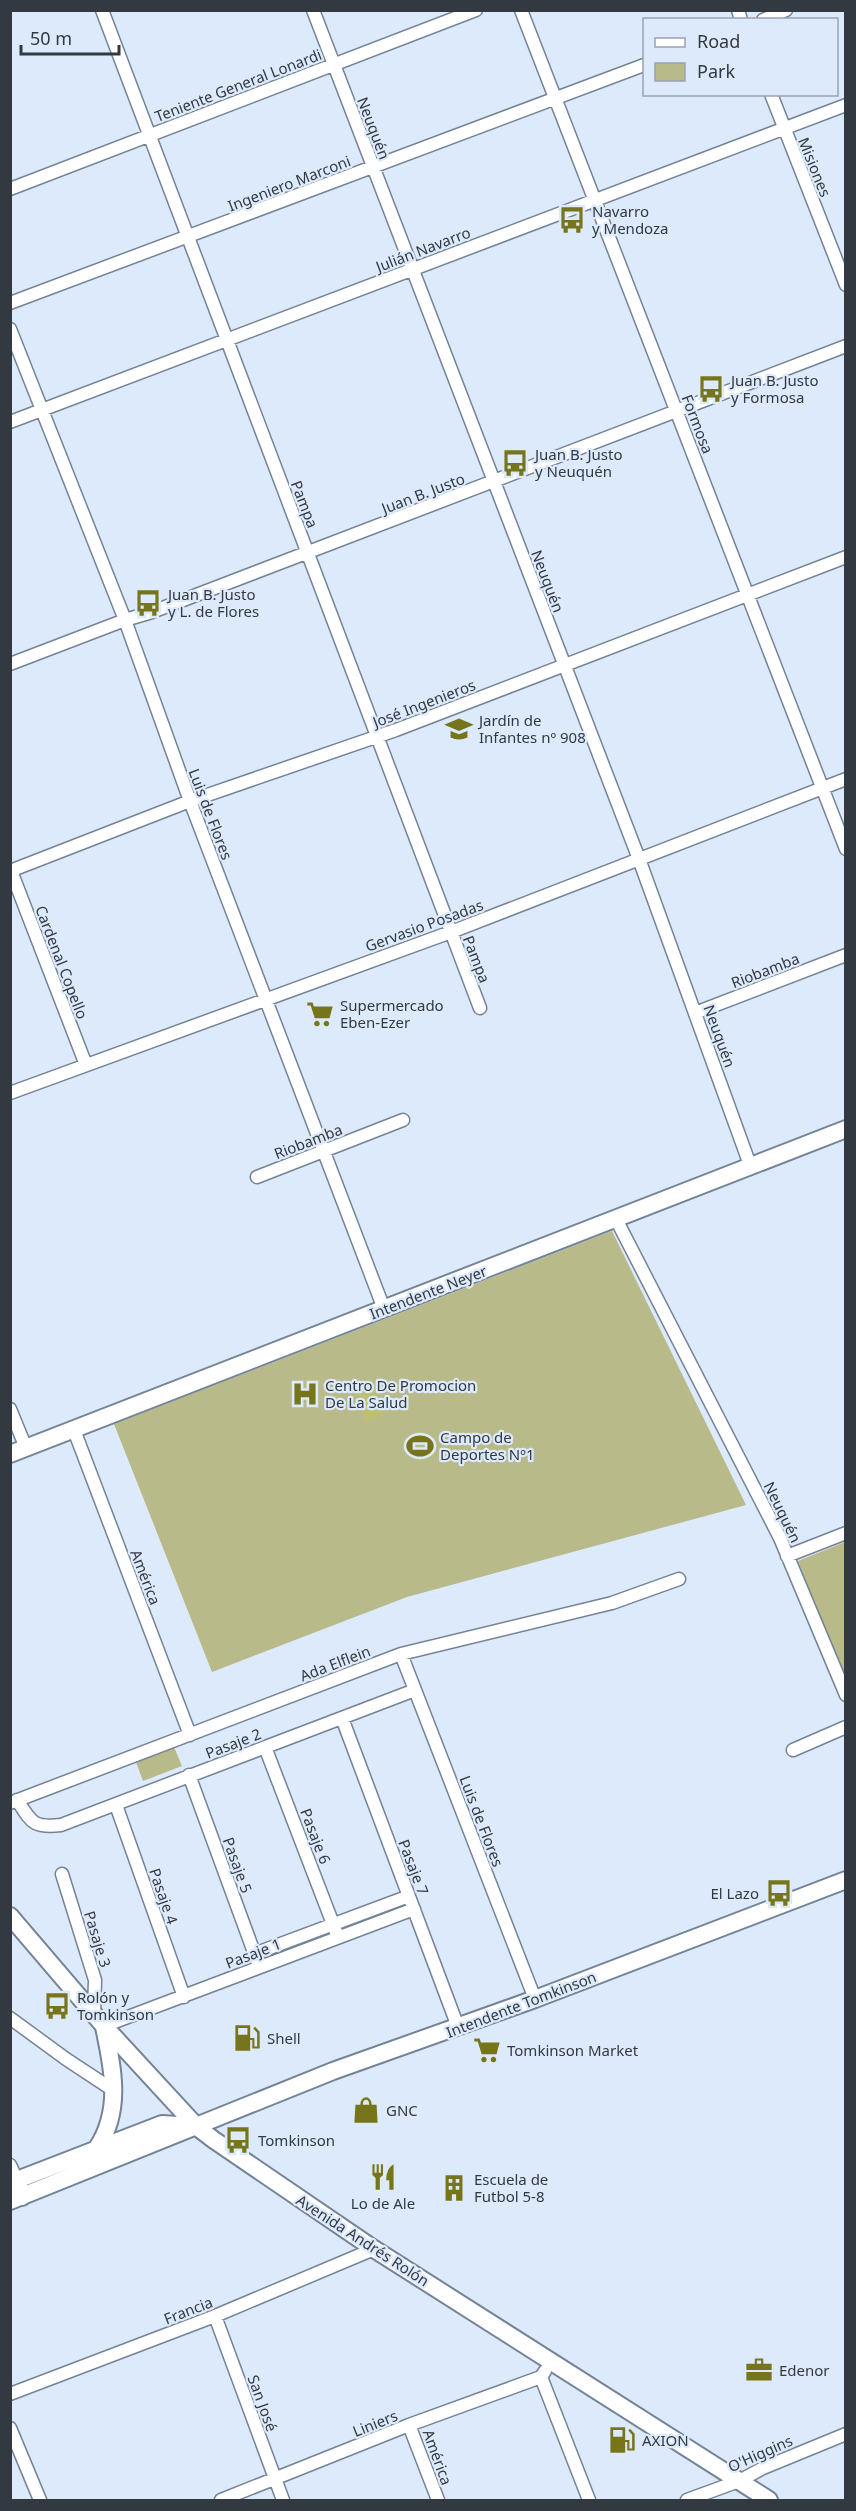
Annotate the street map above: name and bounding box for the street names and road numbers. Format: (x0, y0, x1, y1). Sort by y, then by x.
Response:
street label: Teniente General Lonardi (152, 44, 324, 126)
street label: Neuquén (353, 94, 395, 162)
street label: Misiones (794, 134, 836, 200)
street label: Ingeniero Marconi (225, 150, 353, 216)
street label: Julián Navarro (371, 222, 473, 277)
street label: Formosa (678, 392, 718, 456)
street label: Juan B. Justo (377, 468, 467, 519)
street label: Pampa (287, 477, 323, 531)
street label: Neuquén (527, 547, 569, 615)
street label: José Ingenieros (368, 674, 478, 732)
street label: Luis de Flores (184, 766, 238, 862)
street label: Gervasio Posadas (362, 894, 486, 956)
street label: Cardenal Copello (31, 902, 93, 1022)
street label: Pampa (459, 932, 495, 986)
street label: Riobamba (728, 948, 802, 992)
street label: Neuquén (699, 1002, 741, 1070)
street label: Riobamba (271, 1119, 345, 1163)
street label: Intendente Neyer (366, 1260, 490, 1324)
street label: Neuquén (760, 1478, 806, 1546)
street label: América (126, 1546, 166, 1608)
street label: Ada Elflein (297, 1640, 373, 1686)
street label: Pasaje 2 (202, 1723, 264, 1763)
street label: Luis de Flores (455, 1773, 509, 1869)
street label: Pasaje 6 (296, 1805, 336, 1867)
street label: Pasaje 5 (219, 1834, 257, 1896)
street label: Pasaje 7 (394, 1836, 434, 1898)
street label: Pasaje 4 (145, 1865, 183, 1927)
street label: Pasaje 3 (80, 1908, 116, 1970)
street label: Pasaje 1 (222, 1933, 284, 1973)
street label: Intendente Tomkinson (443, 1966, 599, 2042)
street label: Avenida Andrés Rolón (293, 2190, 433, 2290)
street label: Francia (161, 2292, 215, 2328)
street label: San José (244, 2372, 282, 2434)
street label: Liniers (350, 2405, 400, 2441)
street label: América (419, 2426, 457, 2488)
street label: O'Higgins (724, 2430, 796, 2476)

